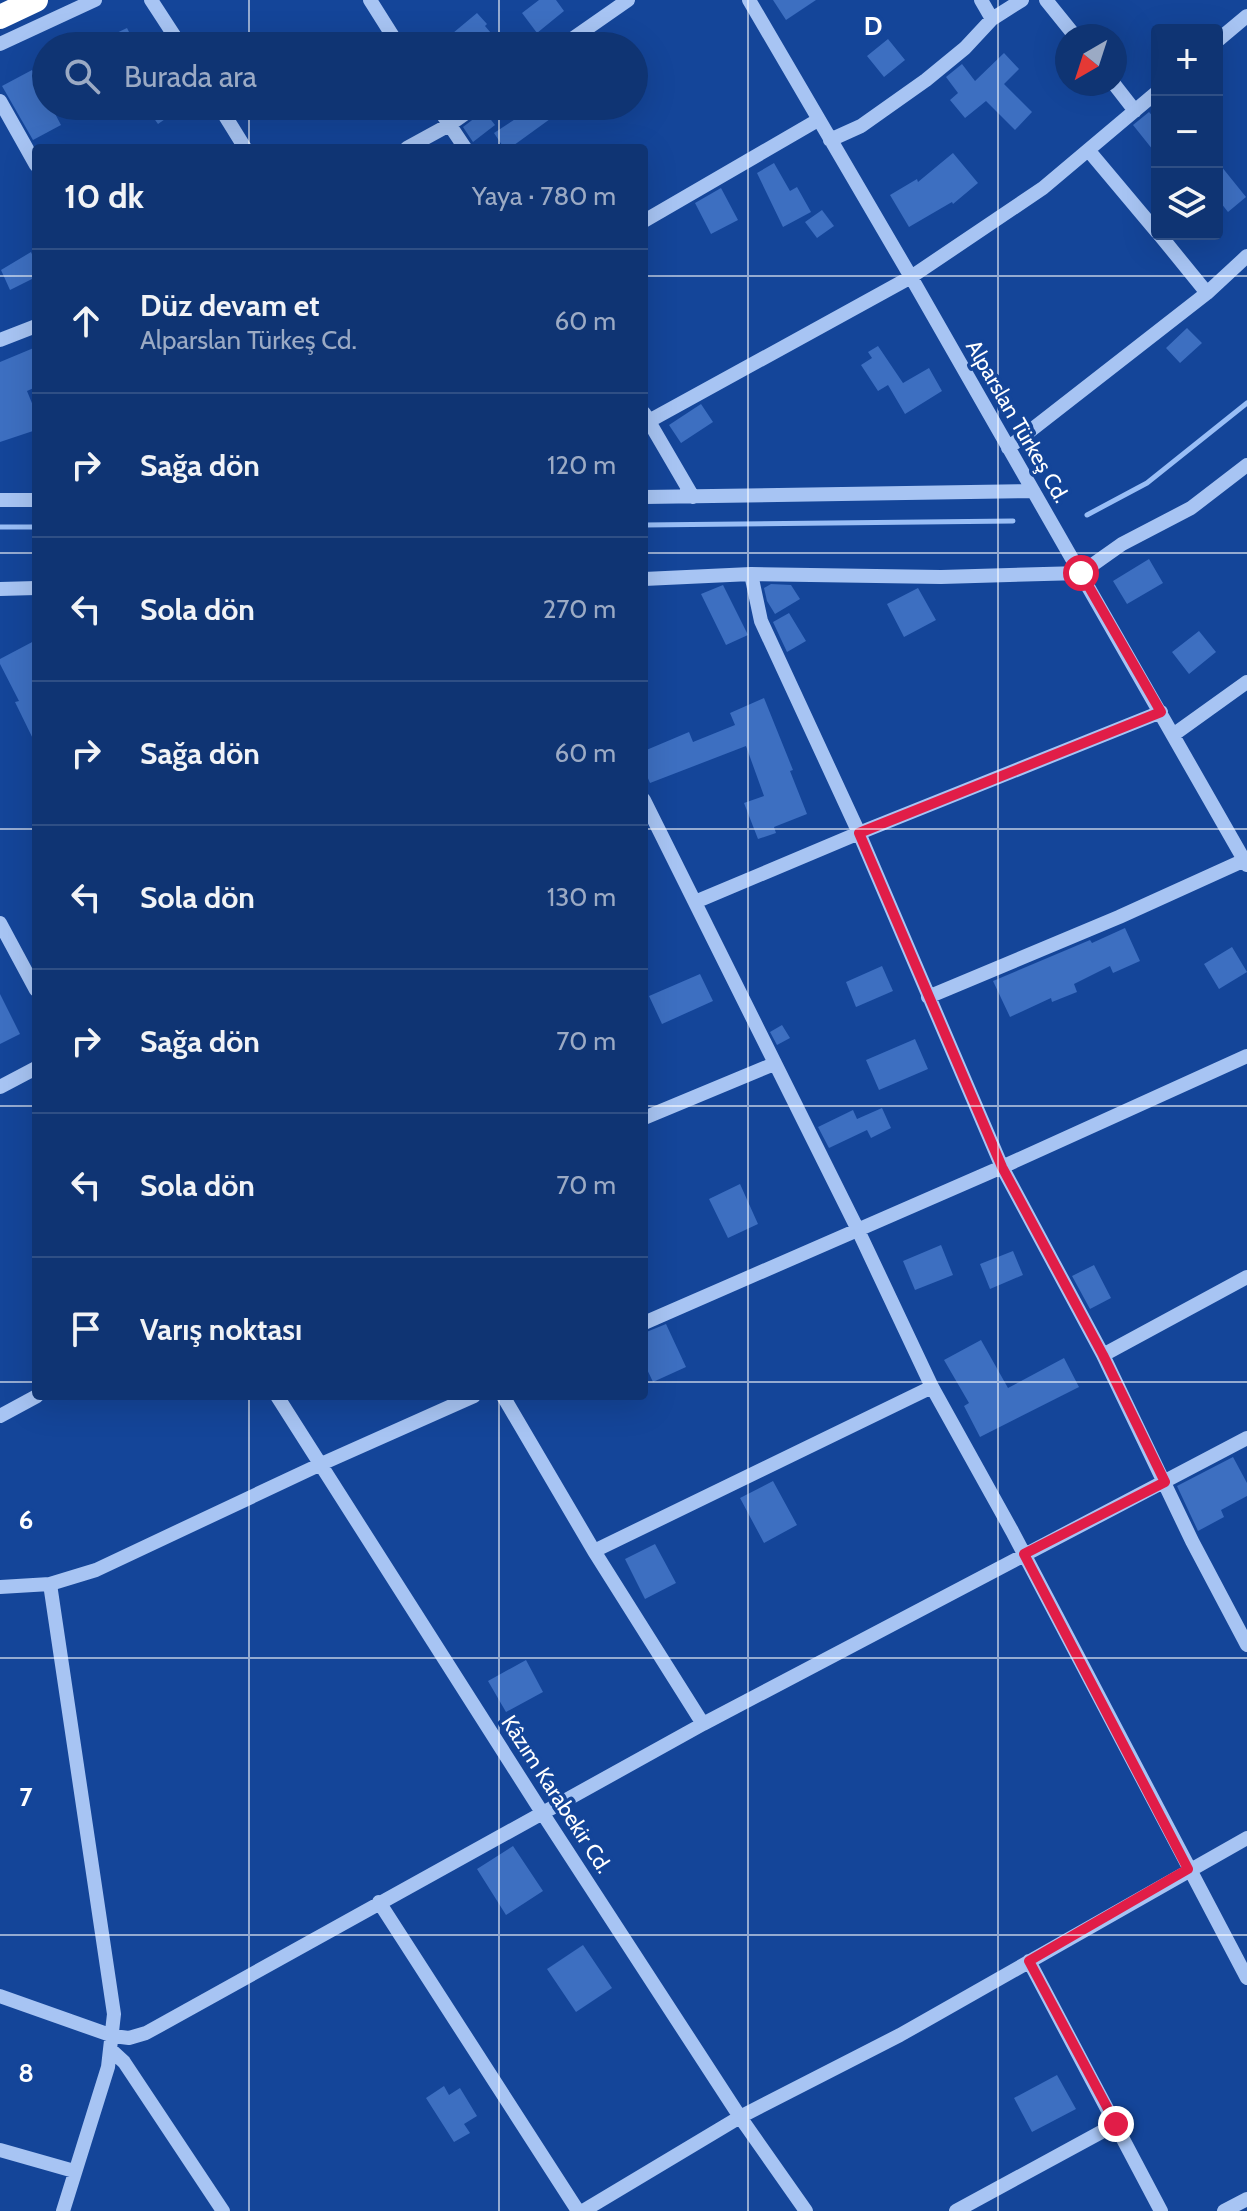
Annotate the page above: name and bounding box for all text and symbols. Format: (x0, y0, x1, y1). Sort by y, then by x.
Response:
text: D (864, 10, 882, 42)
north arrow (1055, 24, 1127, 96)
map controls (1151, 24, 1223, 240)
button: + (1151, 24, 1223, 96)
search box (32, 32, 648, 120)
icon: search (60, 54, 104, 98)
text: Burada ara (124, 58, 257, 95)
button: − (1151, 96, 1223, 168)
button: layers (1151, 168, 1223, 240)
text: 10 dk (64, 175, 144, 217)
text: Yaya · 780 m (472, 180, 616, 212)
text: Düz devam et (140, 287, 320, 324)
icon: ahead (64, 299, 108, 343)
text: 60 m (554, 305, 616, 337)
text: Alparslan Türkeş Cd. (140, 324, 357, 356)
street label: Alparslan Türkeş Cd. (960, 335, 1075, 507)
icon: right (64, 443, 108, 487)
text: Sağa dön (140, 447, 260, 484)
text: 120 m (547, 449, 616, 481)
route start (1063, 555, 1099, 591)
icon: left (64, 587, 108, 631)
text: Sola dön (140, 591, 255, 628)
text: 270 m (543, 593, 616, 625)
icon: right (64, 731, 108, 775)
text: Sağa dön (140, 735, 260, 772)
text: 60 m (554, 737, 616, 769)
icon: left (64, 875, 108, 919)
text: Sola dön (140, 879, 255, 916)
text: 130 m (547, 881, 616, 913)
icon: right (64, 1019, 108, 1063)
text: Sağa dön (140, 1023, 260, 1060)
text: 70 m (556, 1025, 616, 1057)
icon: left (64, 1163, 108, 1207)
text: Sola dön (140, 1167, 255, 1204)
text: 70 m (556, 1169, 616, 1201)
icon: arrive (64, 1307, 108, 1351)
text: Varış noktası (140, 1311, 302, 1348)
text: 6 (19, 1504, 33, 1536)
street label: Kâzım Karabekir Cd. (496, 1710, 618, 1878)
text: 7 (19, 1781, 33, 1813)
text: 8 (18, 2057, 34, 2089)
route end (1098, 2106, 1134, 2142)

